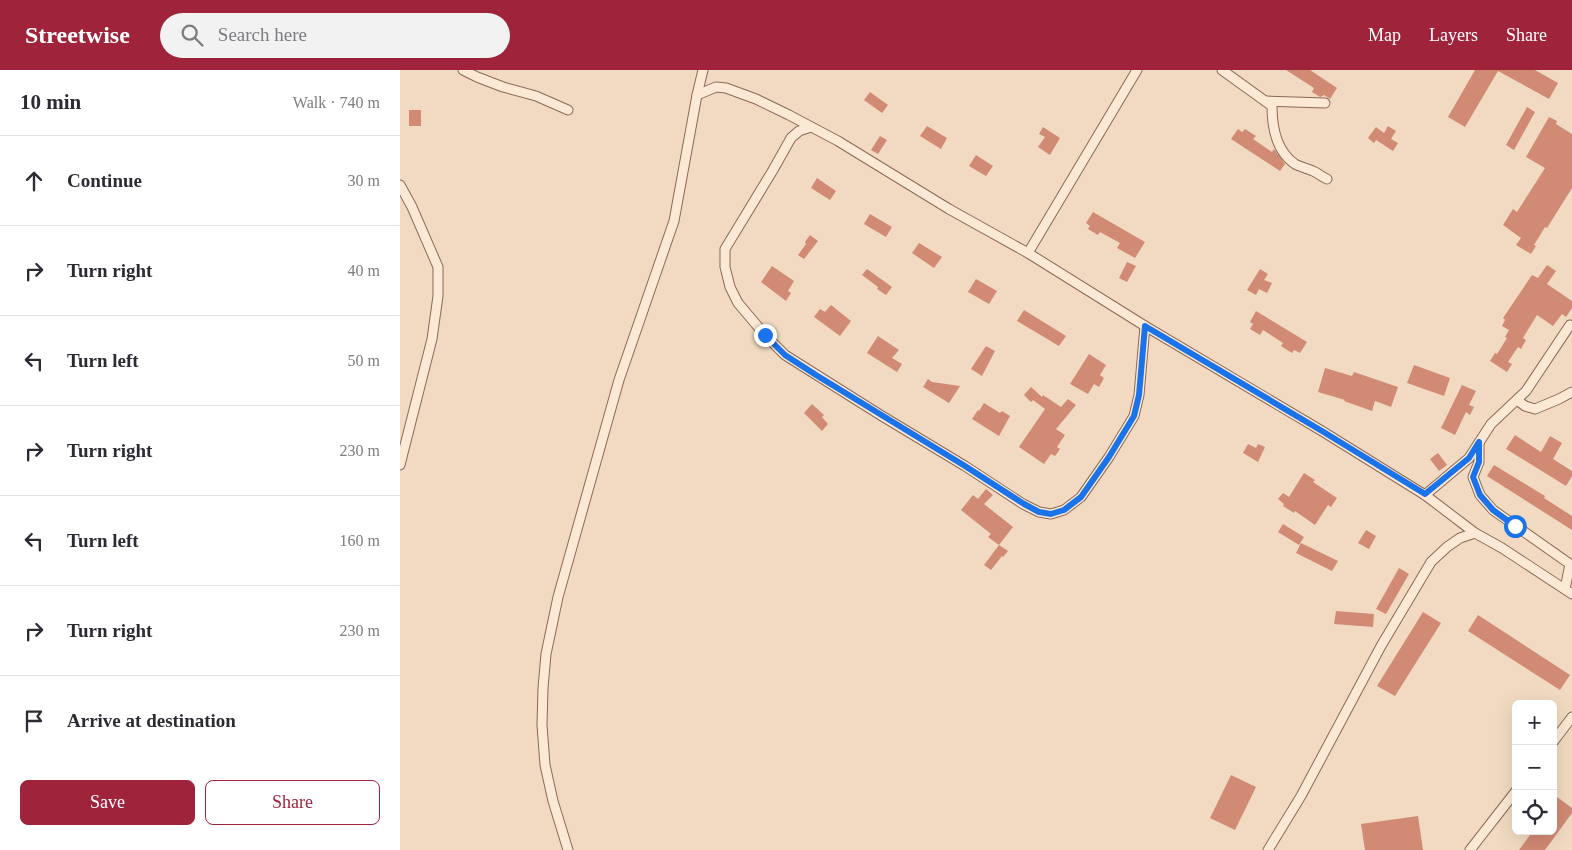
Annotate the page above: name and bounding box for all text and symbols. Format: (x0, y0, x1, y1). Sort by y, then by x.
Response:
search box (160, 13, 510, 58)
icon: search (178, 21, 206, 49)
text: Streetwise (25, 22, 130, 48)
text: Search here (218, 24, 307, 45)
text: Map (1368, 25, 1401, 45)
text: Layers (1429, 25, 1478, 45)
text: Share (1506, 25, 1547, 45)
text: 10 min (20, 90, 81, 114)
text: Walk · 740 m (293, 94, 380, 111)
icon: ahead (20, 167, 48, 195)
text: Continue (67, 170, 142, 191)
text: 30 m (348, 172, 380, 189)
icon: right (20, 257, 48, 285)
text: Turn right (67, 260, 152, 281)
text: 40 m (348, 262, 380, 279)
route end (754, 324, 777, 347)
icon: left (20, 347, 48, 375)
text: Turn left (67, 350, 139, 371)
text: 50 m (348, 352, 380, 369)
icon: right (20, 437, 48, 465)
text: Turn right (67, 440, 152, 461)
text: 230 m (340, 442, 380, 459)
route start (1504, 515, 1527, 538)
icon: left (20, 527, 48, 555)
text: Turn left (67, 530, 139, 551)
text: 160 m (340, 532, 380, 549)
icon: right (20, 617, 48, 645)
text: Turn right (67, 620, 152, 641)
text: 230 m (340, 622, 380, 639)
map controls (1512, 700, 1557, 835)
button: + (1512, 700, 1557, 745)
icon: arrive (20, 707, 48, 735)
text: Arrive at destination (67, 710, 236, 731)
button: − (1512, 745, 1557, 790)
button: Save (20, 780, 195, 825)
button: Share (205, 780, 380, 825)
button: locate (1512, 790, 1557, 835)

